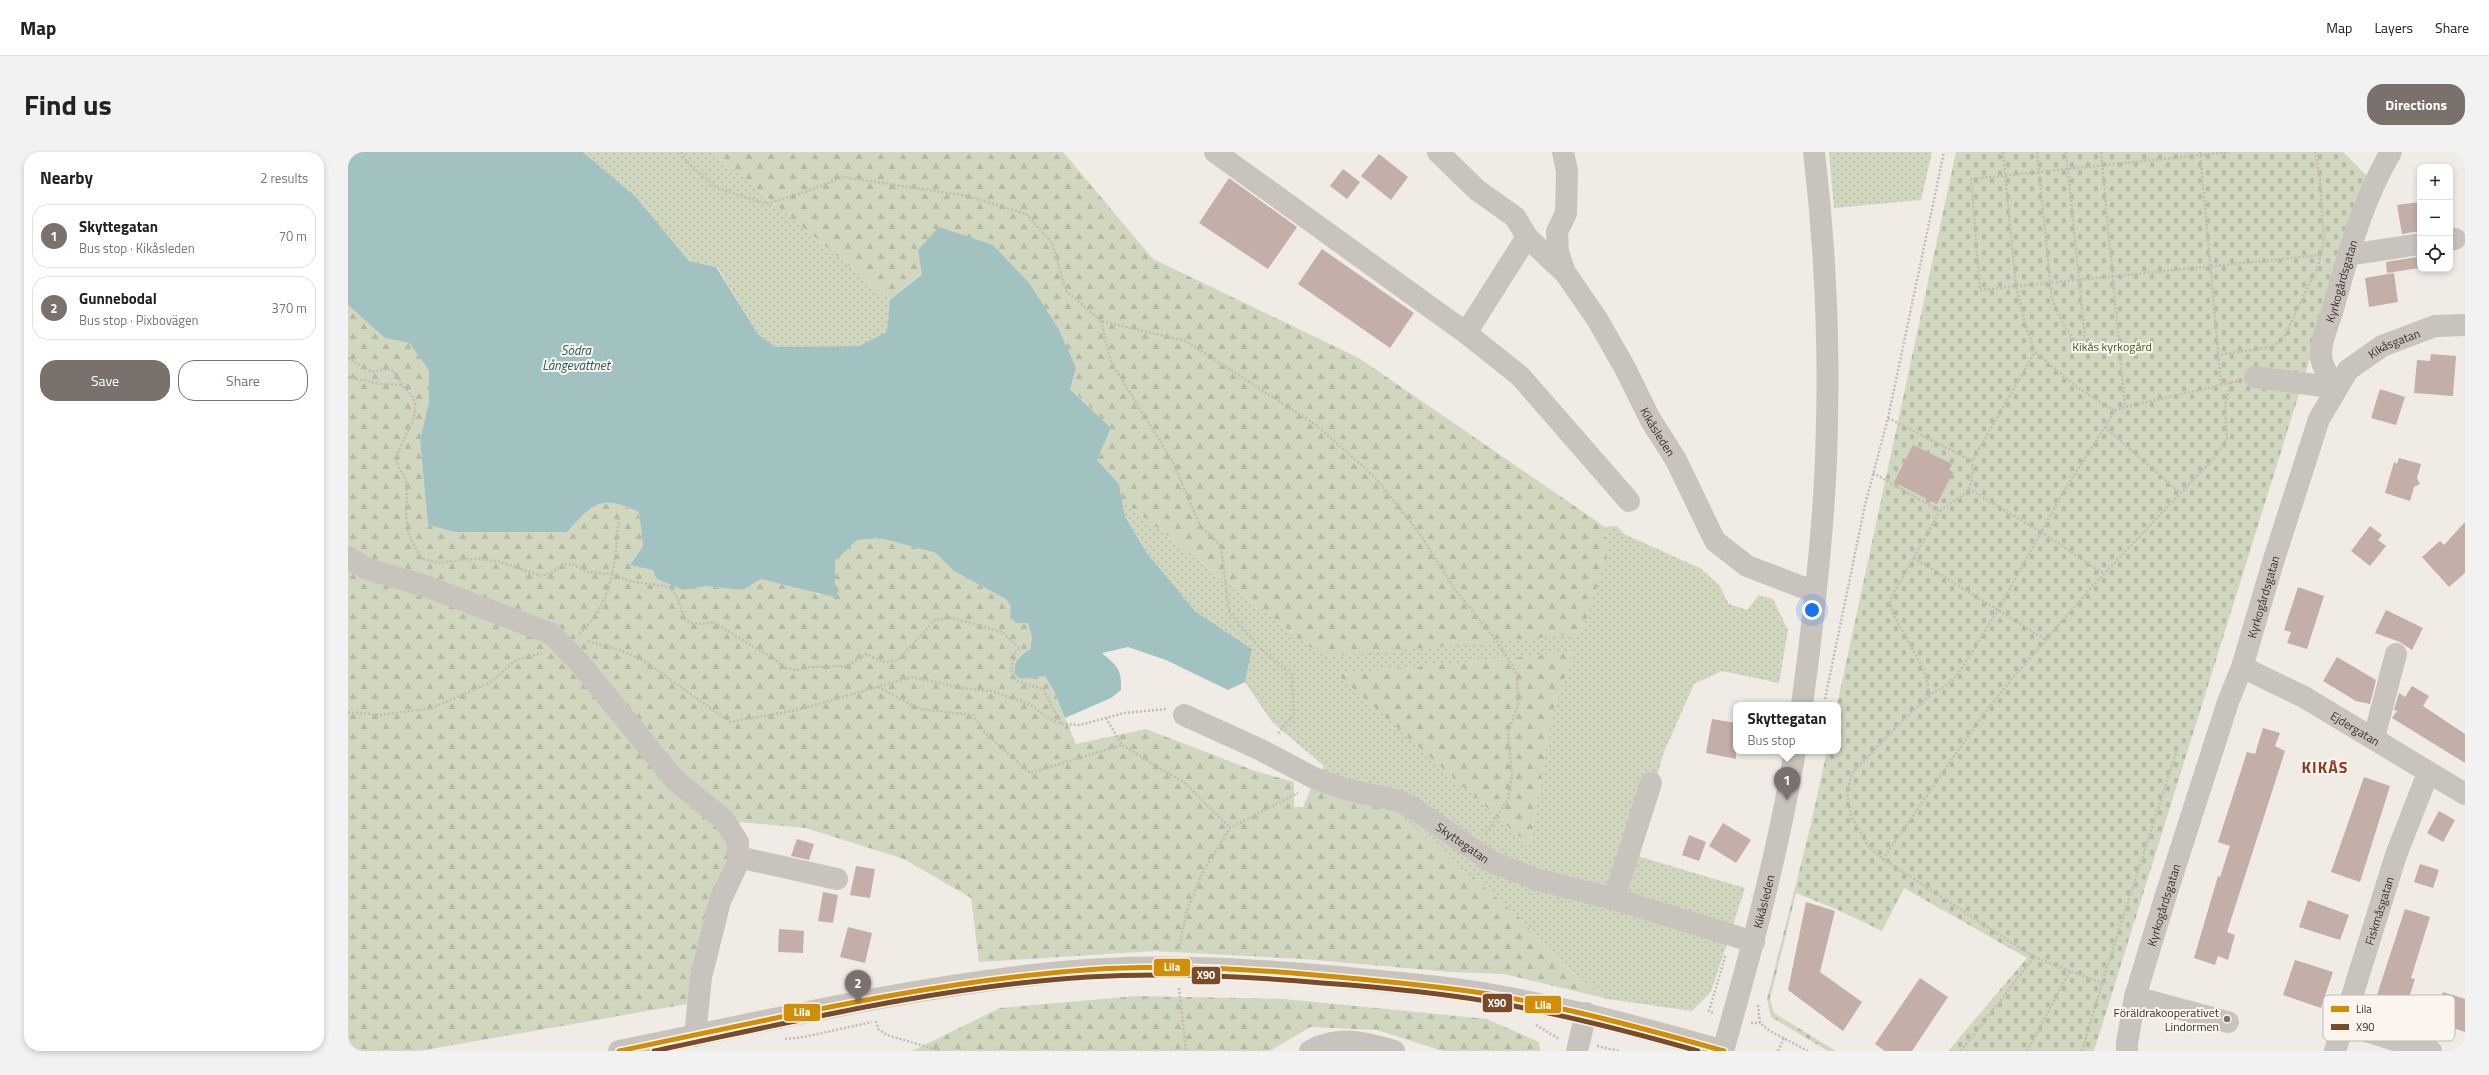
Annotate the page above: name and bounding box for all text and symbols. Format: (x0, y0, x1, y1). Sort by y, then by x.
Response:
text: Map (20, 13, 56, 42)
text: Map (2326, 17, 2352, 38)
text: Layers (2374, 17, 2413, 38)
text: Share (2435, 17, 2469, 38)
text: Find us (24, 83, 112, 126)
button: Directions (2367, 84, 2465, 125)
map controls (2417, 164, 2453, 272)
button: + (2417, 164, 2453, 200)
text: Nearby (40, 165, 93, 191)
text: 2 results (260, 168, 308, 188)
button: − (2417, 200, 2453, 236)
text: Skyttegatan (79, 215, 158, 238)
text: 1 (50, 226, 58, 246)
text: 70 m (279, 226, 307, 246)
button: locate (2417, 236, 2453, 272)
street label: Kyrkogårdsgatan (2320, 237, 2362, 325)
text: Bus stop · Kikåsleden (79, 238, 195, 258)
text: Gunnebodal (79, 287, 157, 310)
text: 2 (50, 298, 58, 318)
text: 370 m (271, 298, 307, 318)
text: Bus stop · Pixbovägen (79, 310, 199, 330)
street label: Kikåsgatan (2364, 323, 2423, 363)
park label: Kikås kyrkogård (2072, 337, 2152, 356)
water label: Södra Långevattnet (542, 340, 612, 375)
button: Save (40, 360, 170, 401)
button: Share (178, 360, 308, 401)
street label: Kikåsleden (1636, 404, 1681, 460)
street label: Kyrkogårdsgatan (2242, 553, 2284, 640)
your location (1802, 600, 1822, 620)
popup (1733, 702, 1841, 754)
street label: Ejdergatan (2327, 706, 2384, 750)
text: Skyttegatan (1747, 707, 1827, 730)
text: Bus stop (1747, 730, 1796, 750)
district label: KIKÅS (2302, 755, 2348, 779)
pin: 1 (1774, 767, 1800, 800)
street label: Skyttegatan (1432, 817, 1494, 868)
street label: Kyrkogårdsgatan (2141, 861, 2185, 948)
street label: Kikåsleden (1747, 873, 1779, 930)
street label: Fiskmåsgatan (2359, 874, 2398, 947)
line badge: Lila (1153, 958, 1191, 977)
text: Lila (1164, 959, 1181, 975)
line badge: X90 (1191, 966, 1221, 985)
text: X90 (1197, 967, 1215, 983)
pin: 2 (845, 970, 871, 1003)
line badge: X90 (1482, 993, 1513, 1013)
text: X90 (1488, 995, 1506, 1011)
line badge: Lila (1524, 995, 1562, 1014)
legend (2323, 995, 2455, 1041)
text: Lila (1535, 997, 1552, 1013)
text: Lila (2356, 1001, 2372, 1017)
line badge: Lila (783, 1003, 821, 1022)
place label: Föräldrakooperativet Lindormen (2114, 1003, 2220, 1036)
text: Lila (794, 1004, 811, 1020)
marker: Föräldrakooperativet Lindormen (2222, 1014, 2232, 1024)
text: X90 (2356, 1019, 2374, 1035)

